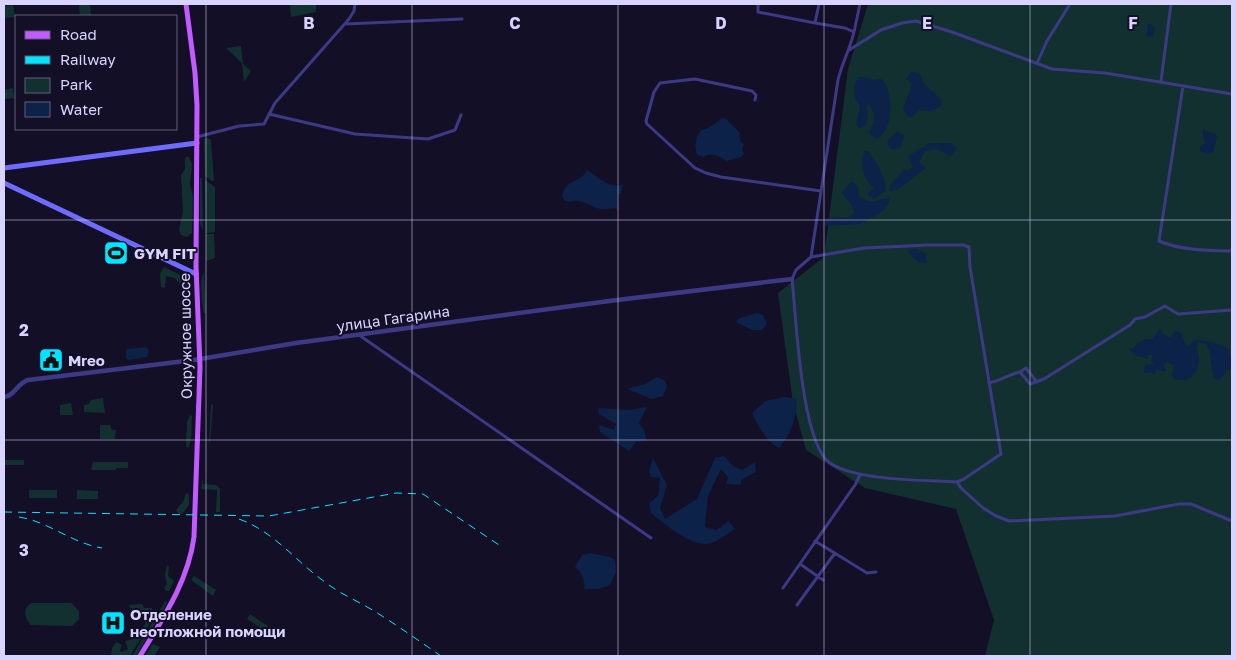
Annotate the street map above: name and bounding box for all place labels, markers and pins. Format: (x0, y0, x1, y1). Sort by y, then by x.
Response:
sports icon: GYM FIT (103, 240, 129, 266)
place label: GYM FIT (134, 244, 196, 262)
public building icon: Mreo (38, 347, 64, 373)
place label: Mreo (68, 351, 105, 369)
place label: Отделение неотложной помощи (130, 605, 285, 640)
hospital icon: Отделение неотложной помощи (100, 610, 126, 636)

